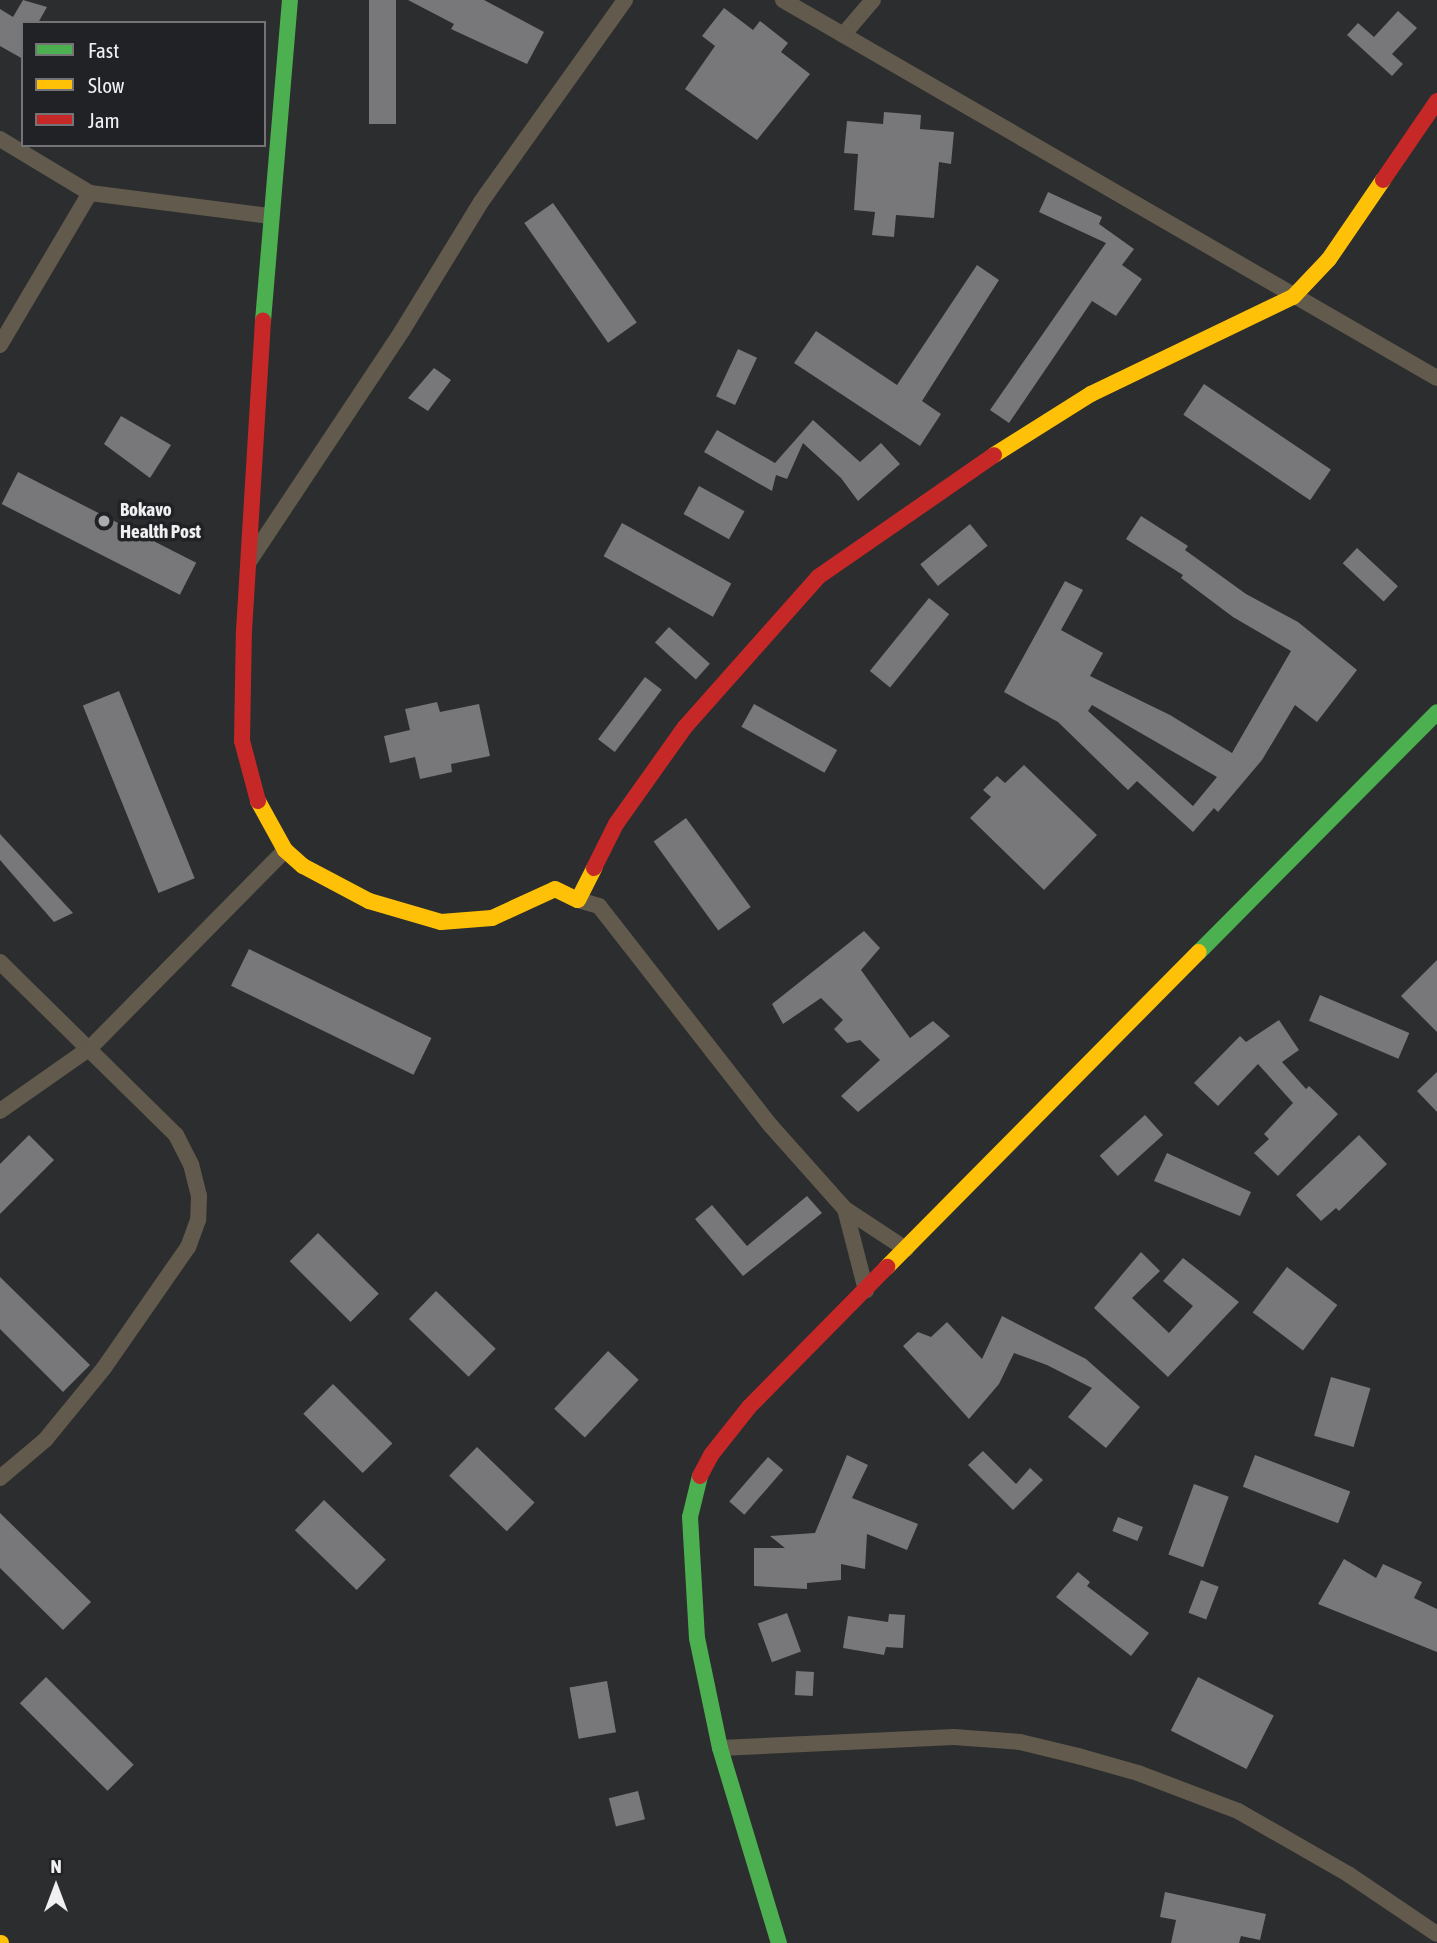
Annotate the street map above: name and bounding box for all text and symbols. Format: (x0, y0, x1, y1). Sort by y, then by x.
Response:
legend (21, 21, 266, 147)
text: Fast (88, 38, 119, 62)
text: Slow (88, 73, 124, 97)
text: Jam (88, 108, 120, 132)
place label: Bokavo Health Post (120, 499, 201, 543)
marker: Bokavo Health Post (94, 511, 114, 531)
north arrow (21, 1852, 91, 1922)
text: N (50, 1855, 62, 1877)

